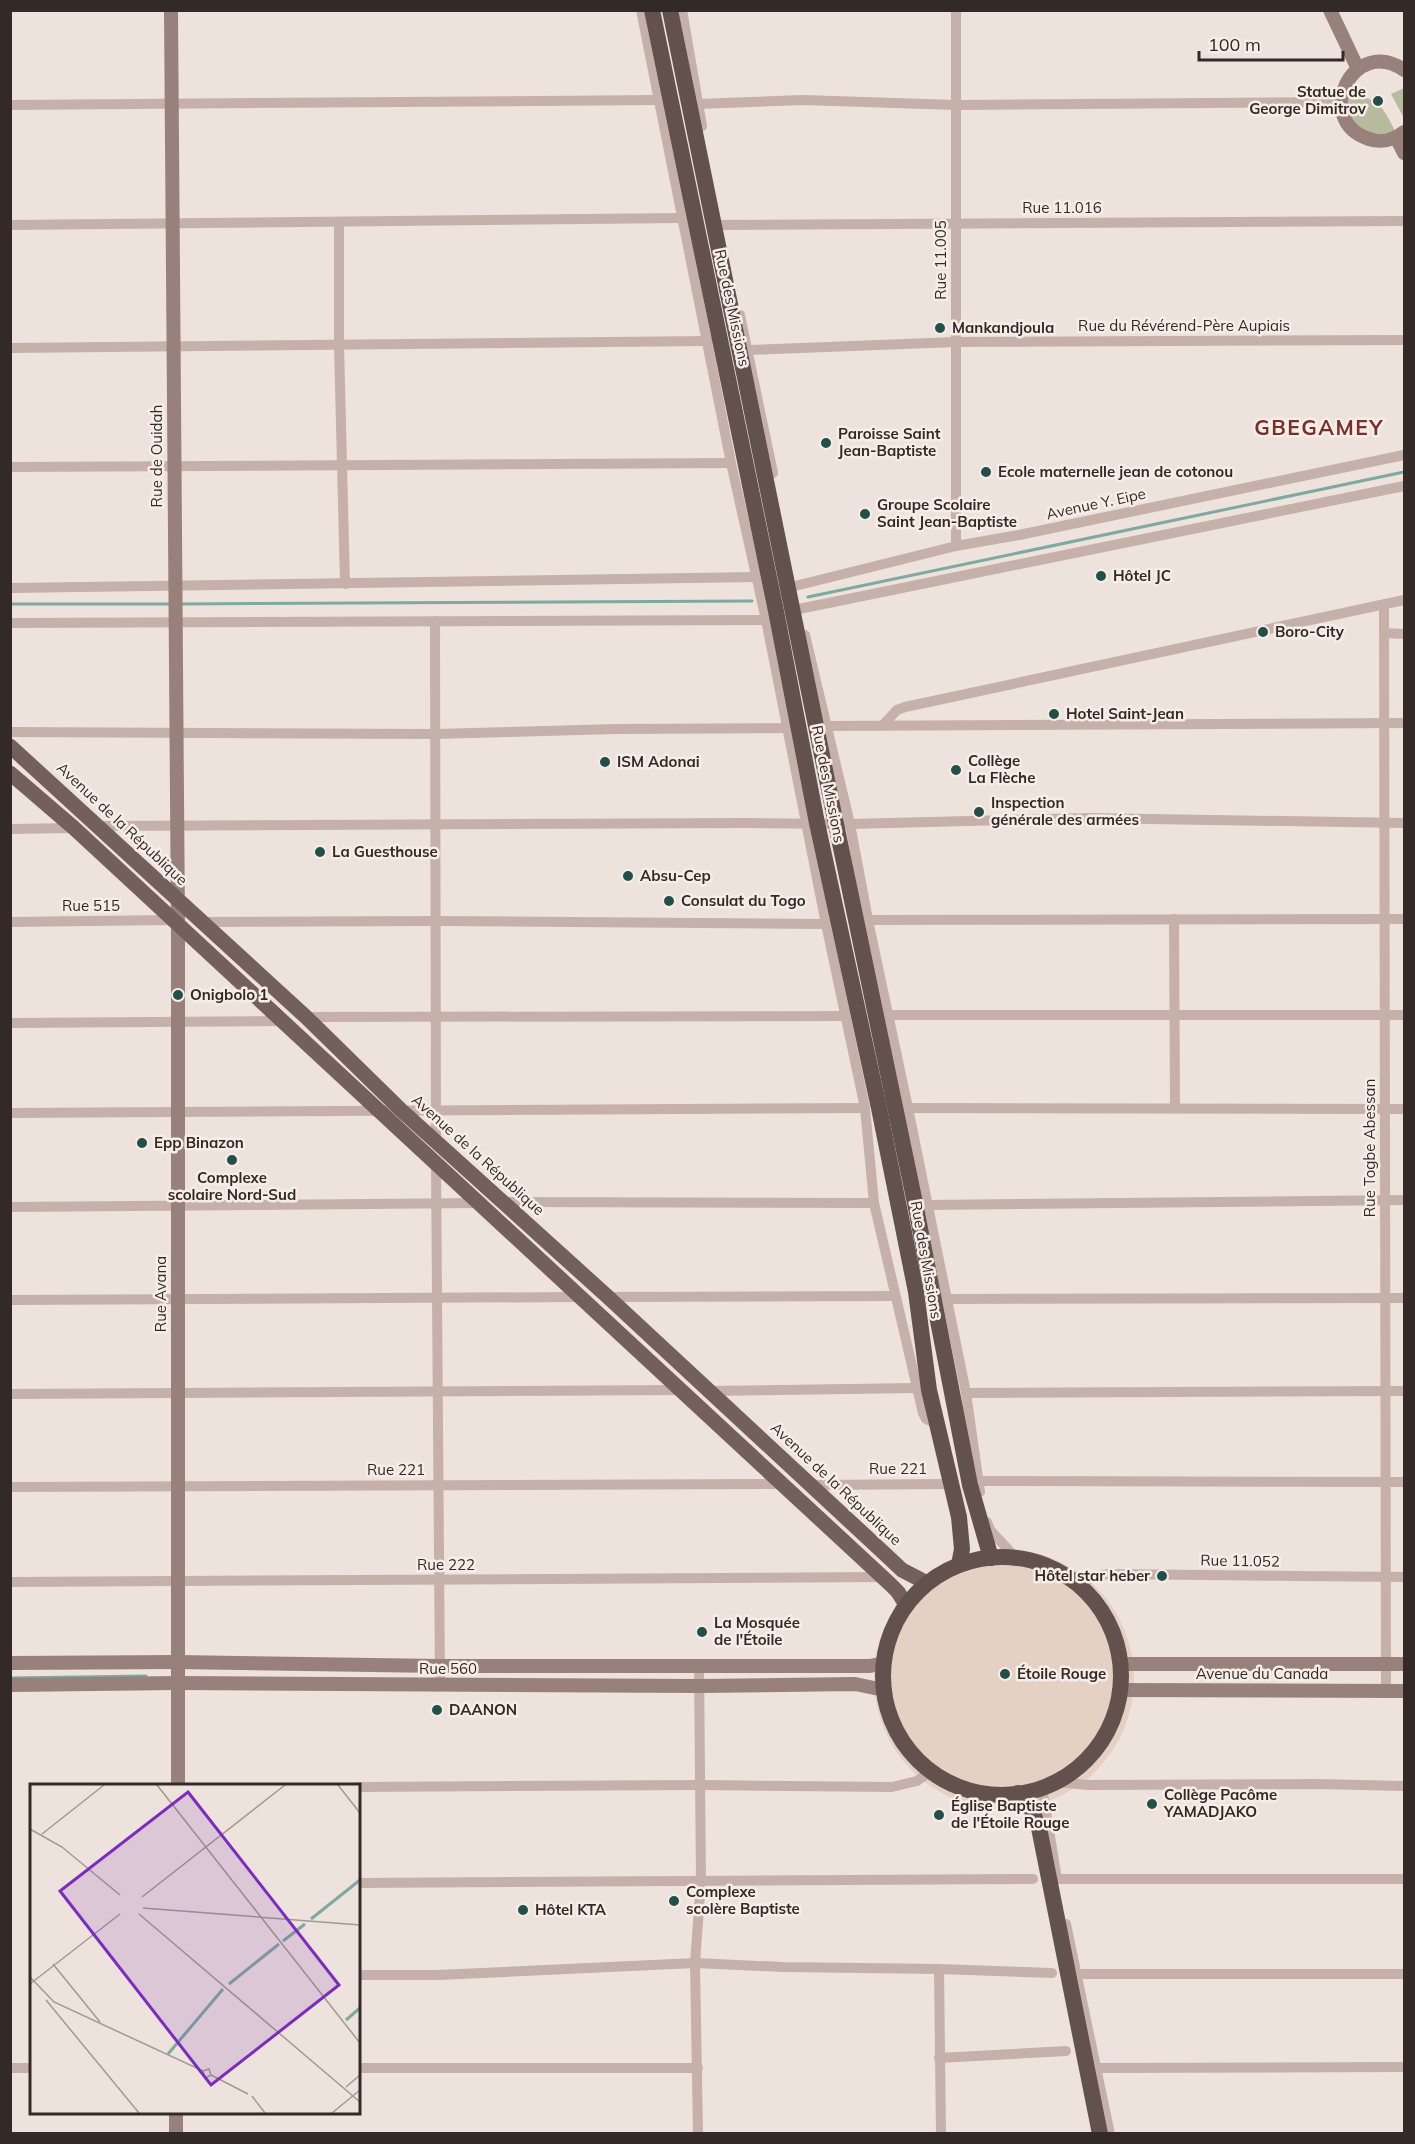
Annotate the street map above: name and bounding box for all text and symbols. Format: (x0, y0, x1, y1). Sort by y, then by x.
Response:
scale bar (1199, 24, 1343, 62)
text: 100 m (1208, 33, 1261, 56)
place label: Statue de George Dimitrov (1249, 82, 1367, 118)
marker: Statue de George Dimitrov (1371, 94, 1385, 108)
street label: Rue 11.016 (1022, 198, 1102, 217)
street label: Rue 11.005 (931, 220, 950, 300)
street label: Rue des Missions (711, 248, 754, 368)
street label: Rue du Révérend-Père Aupiais (1078, 316, 1290, 335)
place label: Mankandjoula (952, 318, 1054, 337)
marker: Mankandjoula (933, 321, 947, 335)
street label: Rue de Ouidah (147, 405, 166, 507)
district label: GBEGAMEY (1254, 414, 1384, 440)
place label: Paroisse Saint Jean-Baptiste (838, 424, 941, 460)
marker: Paroisse Saint Jean-Baptiste (819, 436, 833, 450)
place label: Ecole maternelle jean de cotonou (998, 462, 1233, 481)
marker: Ecole maternelle jean de cotonou (979, 465, 993, 479)
street label: Avenue Y. Eipe (1044, 484, 1147, 523)
place label: Groupe Scolaire Saint Jean-Baptiste (877, 495, 1017, 531)
marker: Groupe Scolaire Saint Jean-Baptiste (858, 507, 872, 521)
place label: Hôtel JC (1113, 566, 1171, 585)
marker: Hôtel JC (1094, 569, 1108, 583)
place label: Boro-City (1275, 622, 1345, 641)
marker: Boro-City (1256, 625, 1270, 639)
place label: Hotel Saint-Jean (1066, 704, 1184, 723)
marker: Hotel Saint-Jean (1047, 707, 1061, 721)
street label: Rue des Missions (808, 724, 849, 844)
place label: Collège La Flèche (968, 751, 1035, 787)
place label: ISM Adonai (617, 752, 700, 771)
marker: ISM Adonai (598, 755, 612, 769)
street label: Avenue de la République (53, 758, 192, 889)
marker: Collège La Flèche (949, 763, 963, 777)
place label: Inspection générale des armées (991, 793, 1139, 829)
marker: Inspection générale des armées (972, 805, 986, 819)
place label: La Guesthouse (332, 842, 438, 861)
marker: La Guesthouse (313, 845, 327, 859)
place label: Absu-Cep (640, 866, 711, 885)
marker: Absu-Cep (621, 869, 635, 883)
place label: Consulat du Togo (681, 891, 806, 910)
marker: Consulat du Togo (662, 894, 676, 908)
street label: Rue 515 (62, 896, 120, 915)
place label: Onigbolo 1 (190, 985, 268, 1004)
marker: Onigbolo 1 (171, 988, 185, 1002)
street label: Rue Togbe Abessan (1360, 1079, 1379, 1217)
street label: Avenue de la République (408, 1090, 548, 1219)
place label: Epp Binazon (154, 1133, 244, 1152)
marker: Epp Binazon (135, 1136, 149, 1150)
marker: Complexe scolaire Nord-Sud (225, 1153, 239, 1167)
place label: Complexe scolaire Nord-Sud (168, 1168, 296, 1204)
street label: Rue des Missions (907, 1200, 946, 1320)
street label: Rue Avana (151, 1256, 170, 1332)
street label: Avenue de la République (767, 1418, 906, 1549)
street label: Rue 221 (869, 1459, 927, 1478)
street label: Rue 221 (367, 1460, 425, 1479)
street label: Rue 11.052 (1200, 1550, 1280, 1571)
street label: Rue 222 (417, 1555, 475, 1574)
place label: Hôtel star heber (1035, 1566, 1150, 1585)
marker: Hôtel star heber (1155, 1569, 1169, 1583)
place label: La Mosquée de l'Étoile (714, 1613, 800, 1649)
marker: La Mosquée de l'Étoile (695, 1625, 709, 1639)
street label: Rue 560 (419, 1659, 477, 1678)
place label: Étoile Rouge (1017, 1664, 1106, 1683)
street label: Avenue du Canada (1196, 1664, 1328, 1683)
marker: Étoile Rouge (998, 1667, 1012, 1681)
place label: DAANON (449, 1700, 517, 1719)
marker: DAANON (430, 1703, 444, 1717)
inset map (30, 1784, 360, 2114)
place label: Collège Pacôme YAMADJAKO (1163, 1785, 1277, 1821)
place label: Église Baptiste de l'Étoile Rouge (951, 1796, 1069, 1832)
marker: Collège Pacôme YAMADJAKO (1145, 1797, 1159, 1811)
marker: Église Baptiste de l'Étoile Rouge (932, 1808, 946, 1822)
place label: Complexe scolère Baptiste (686, 1882, 800, 1918)
marker: Complexe scolère Baptiste (667, 1894, 681, 1908)
place label: Hôtel KTA (535, 1900, 607, 1919)
marker: Hôtel KTA (516, 1903, 530, 1917)

